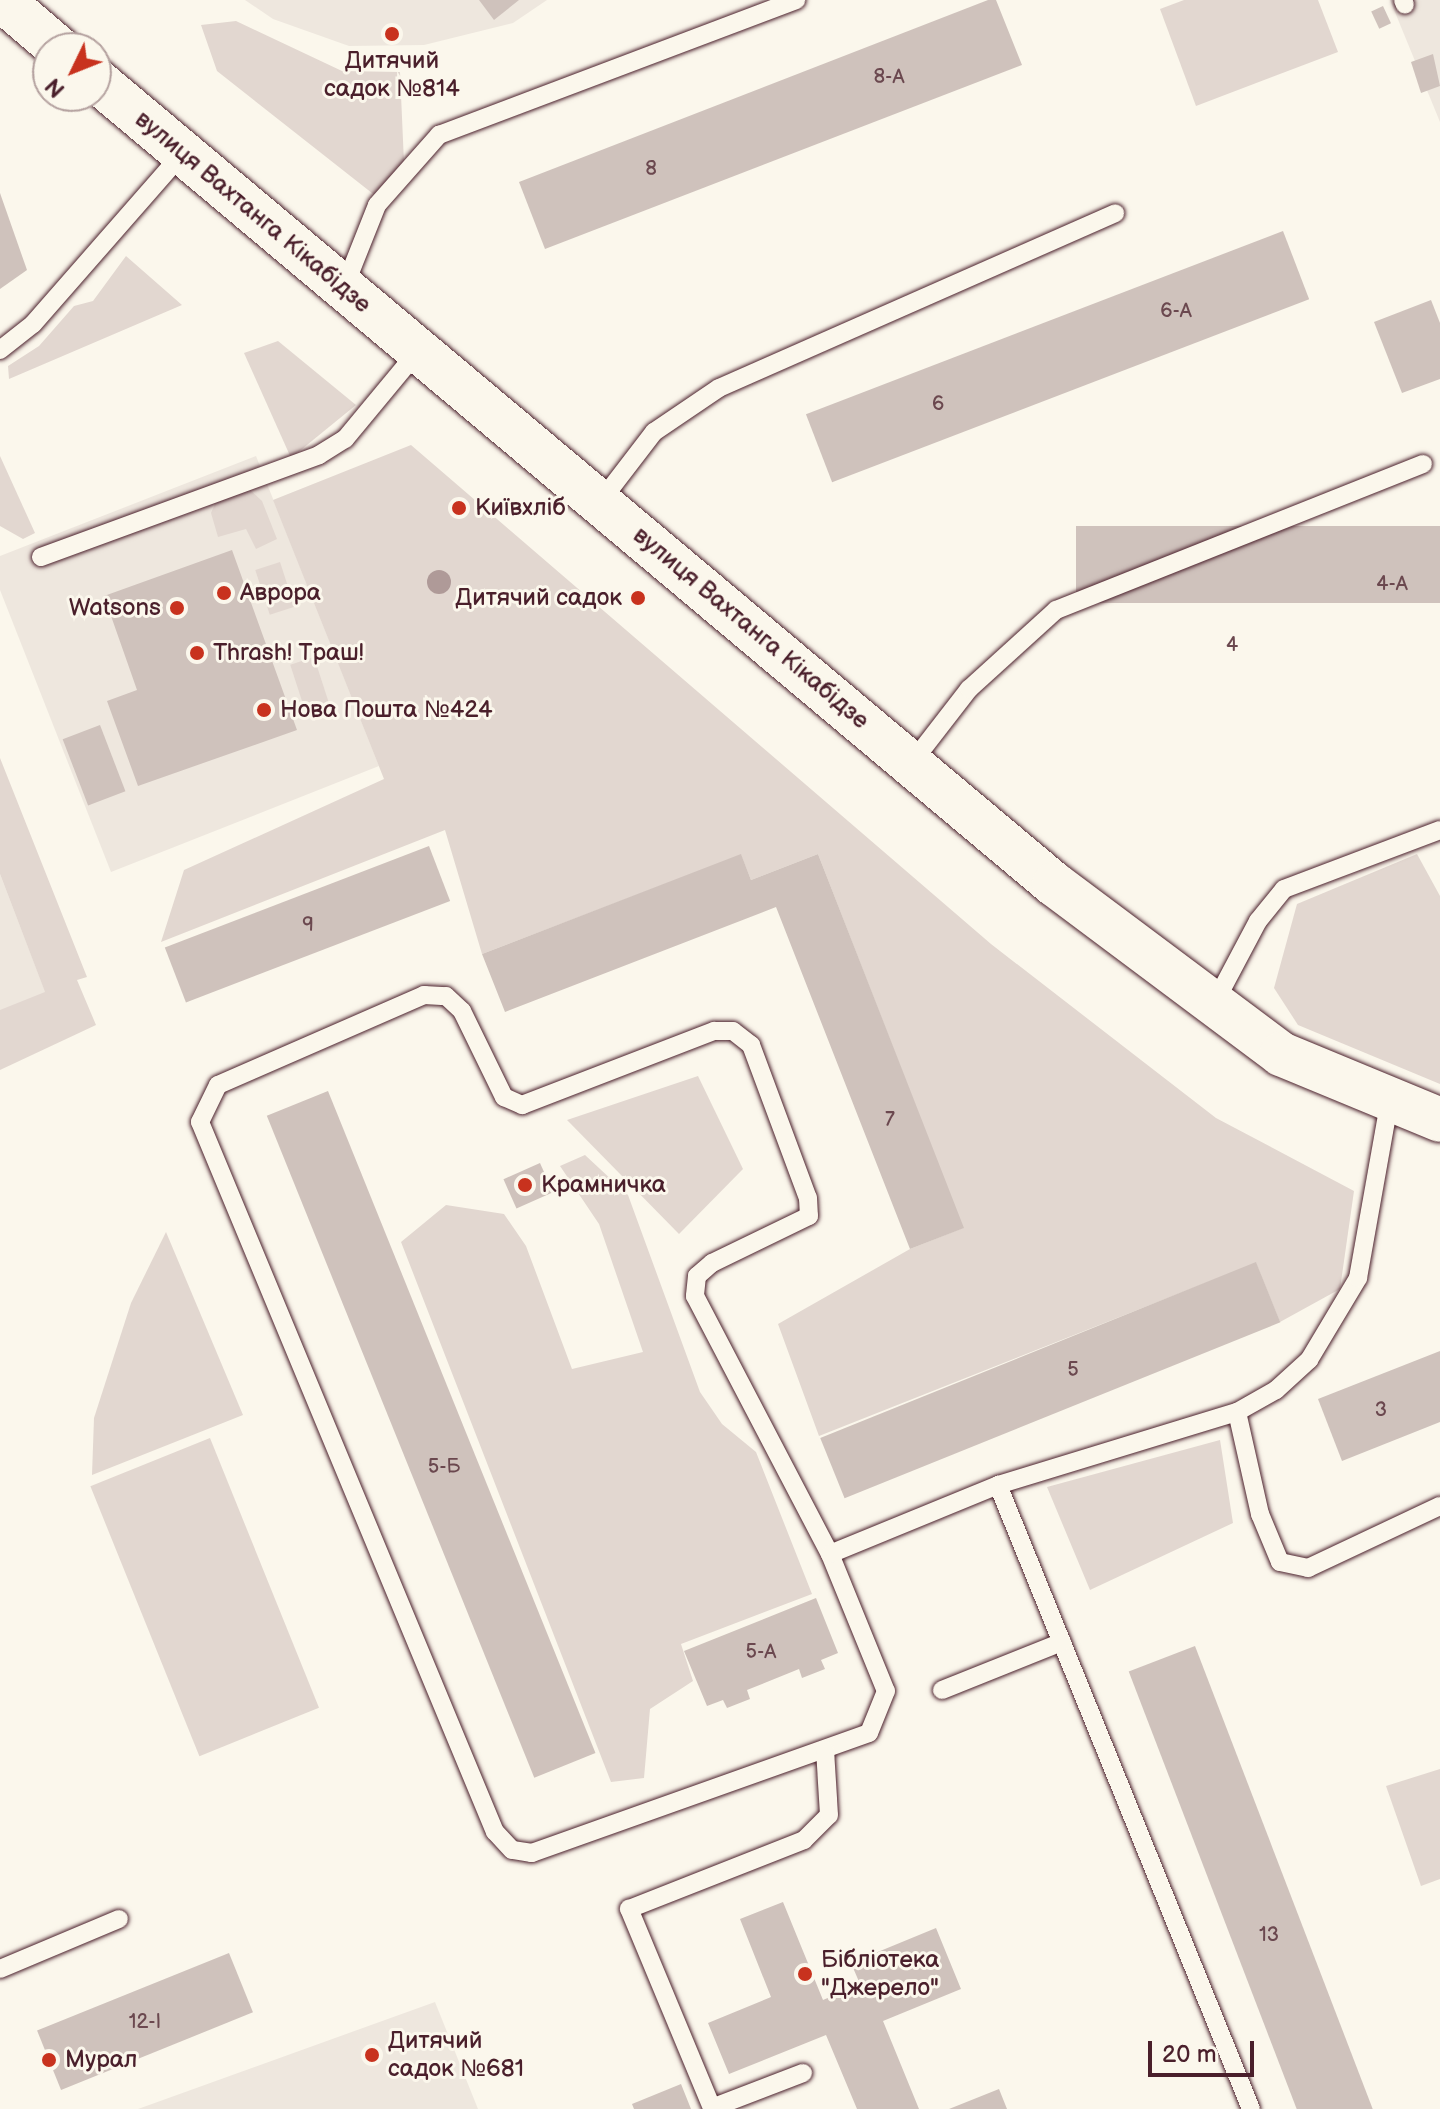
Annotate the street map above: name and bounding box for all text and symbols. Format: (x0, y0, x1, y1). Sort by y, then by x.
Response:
marker: Дитячий садок №814 (383, 25, 401, 43)
north arrow (32, 32, 112, 112)
place label: Дитячий садок №814 (324, 47, 460, 103)
house number: 8-А (873, 65, 905, 89)
text: N (40, 72, 71, 103)
street label: вулиця Вахтанга Кікабідзе (129, 105, 377, 319)
house number: 8 (645, 157, 657, 181)
house number: 6-А (1160, 299, 1192, 323)
house number: 6 (932, 392, 944, 416)
place label: Київхліб (475, 494, 566, 522)
marker: Київхліб (450, 499, 468, 517)
street label: вулиця Вахтанга Кікабідзе (627, 521, 875, 735)
house number: 4-А (1376, 572, 1408, 596)
place label: Аврора (240, 579, 321, 607)
marker: Аврора (215, 584, 233, 602)
place label: Дитячий садок (455, 584, 622, 612)
marker: Дитячий садок (629, 589, 647, 607)
place label: Watsons (69, 594, 161, 622)
marker: Watsons (168, 599, 186, 617)
house number: 4 (1226, 633, 1238, 657)
place label: Thrash! Траш! (213, 639, 364, 667)
marker: Thrash! Траш! (188, 644, 206, 662)
place label: Нова Пошта №424 (280, 696, 493, 724)
marker: Нова Пошта №424 (255, 701, 273, 719)
house number: 9 (302, 913, 314, 937)
house number: 7 (885, 1108, 895, 1132)
place label: Крамничка (541, 1171, 666, 1199)
marker: Крамничка (516, 1176, 534, 1194)
house number: 5 (1067, 1358, 1079, 1382)
house number: 3 (1375, 1398, 1387, 1422)
house number: 5-Б (428, 1455, 460, 1479)
house number: 5-А (746, 1640, 776, 1664)
house number: 13 (1259, 1923, 1279, 1947)
place label: Бібліотека "Джерело" (821, 1946, 939, 2002)
marker: Бібліотека "Джерело" (796, 1965, 814, 1983)
house number: 12-І (129, 2010, 161, 2034)
scale bar (1152, 2025, 1258, 2075)
place label: Дитячий садок №681 (388, 2027, 524, 2083)
text: 20 m (1162, 2040, 1217, 2069)
place label: Мурал (65, 2046, 137, 2074)
marker: Дитячий садок №681 (363, 2046, 381, 2064)
marker: Мурал (40, 2051, 58, 2069)

